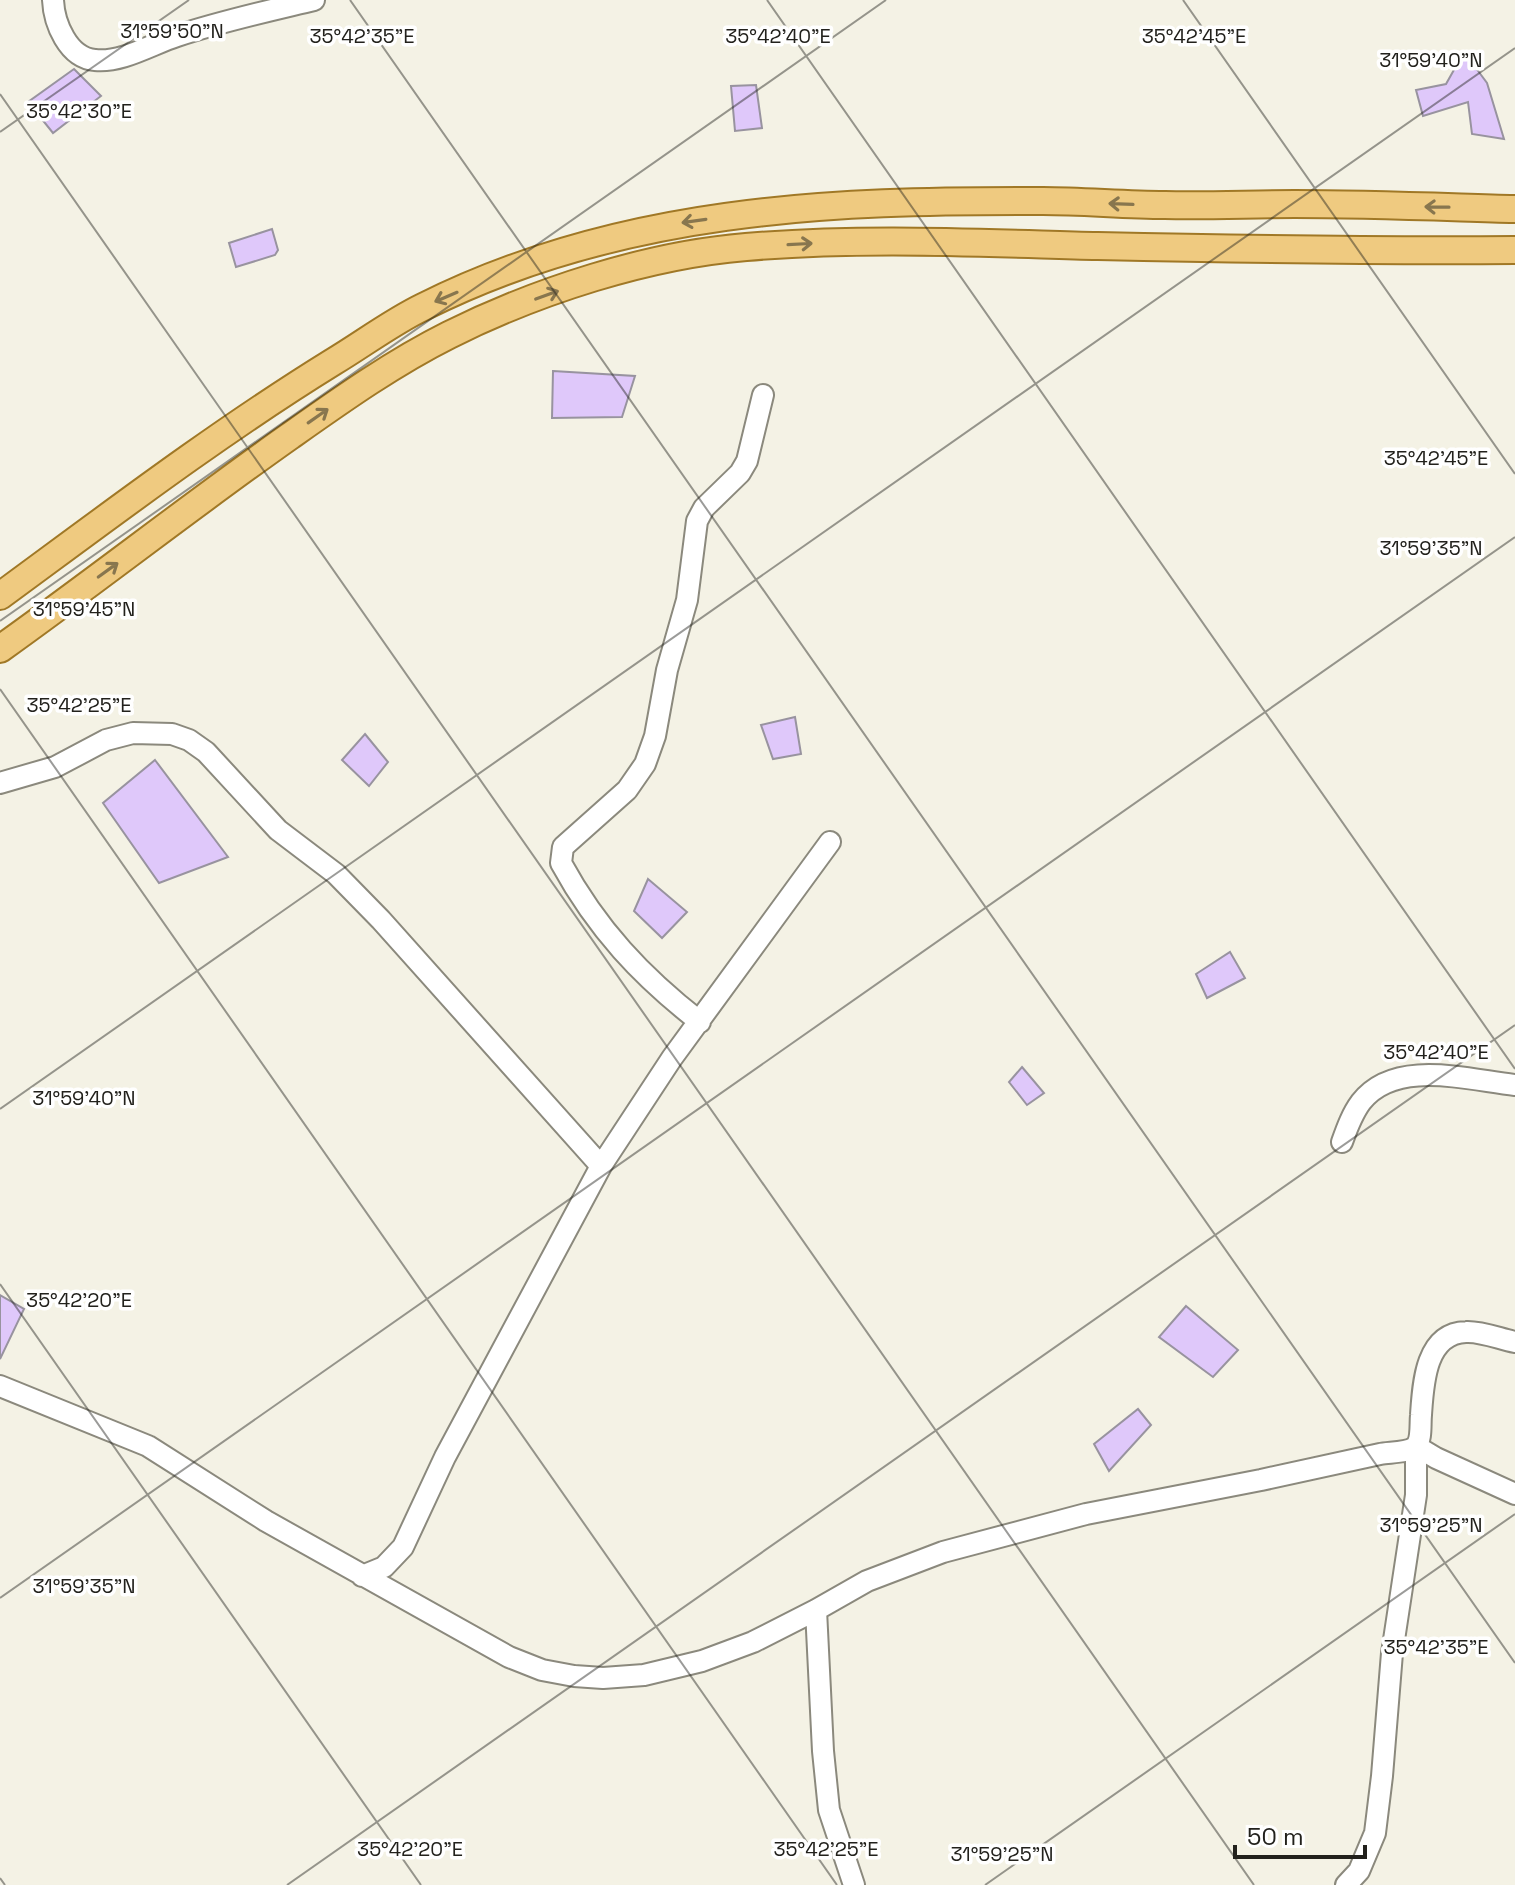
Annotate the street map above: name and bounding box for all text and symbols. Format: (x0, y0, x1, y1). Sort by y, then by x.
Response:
text: 31°59'50"N (120, 18, 224, 44)
text: 35°42'35"E (309, 23, 415, 49)
text: 35°42'40"E (725, 23, 831, 49)
text: 35°42'45"E (1142, 23, 1246, 49)
text: 31°59'40"N (1379, 47, 1483, 73)
text: 35°42'30"E (26, 98, 132, 124)
one-way arrow (1108, 196, 1135, 211)
one-way arrow (1424, 199, 1451, 215)
one-way arrow (681, 213, 708, 228)
one-way arrow (786, 236, 813, 251)
one-way arrow (534, 287, 559, 301)
one-way arrow (435, 290, 459, 305)
one-way arrow (307, 408, 329, 424)
text: 35°42'45"E (1384, 445, 1488, 471)
text: 31°59'35"N (1380, 535, 1482, 561)
one-way arrow (97, 562, 119, 578)
text: 31°59'45"N (33, 596, 135, 622)
text: 35°42'25"E (26, 692, 132, 718)
text: 35°42'40"E (1383, 1039, 1489, 1065)
text: 31°59'40"N (32, 1085, 136, 1111)
text: 35°42'20"E (26, 1287, 132, 1313)
text: 31°59'25"N (1380, 1512, 1482, 1538)
text: 31°59'35"N (33, 1573, 135, 1599)
text: 35°42'35"E (1383, 1634, 1489, 1660)
scale bar (1235, 1809, 1365, 1859)
text: 50 m (1247, 1821, 1304, 1852)
text: 35°42'20"E (357, 1836, 463, 1862)
text: 35°42'25"E (773, 1836, 879, 1862)
text: 31°59'25"N (951, 1841, 1053, 1867)

